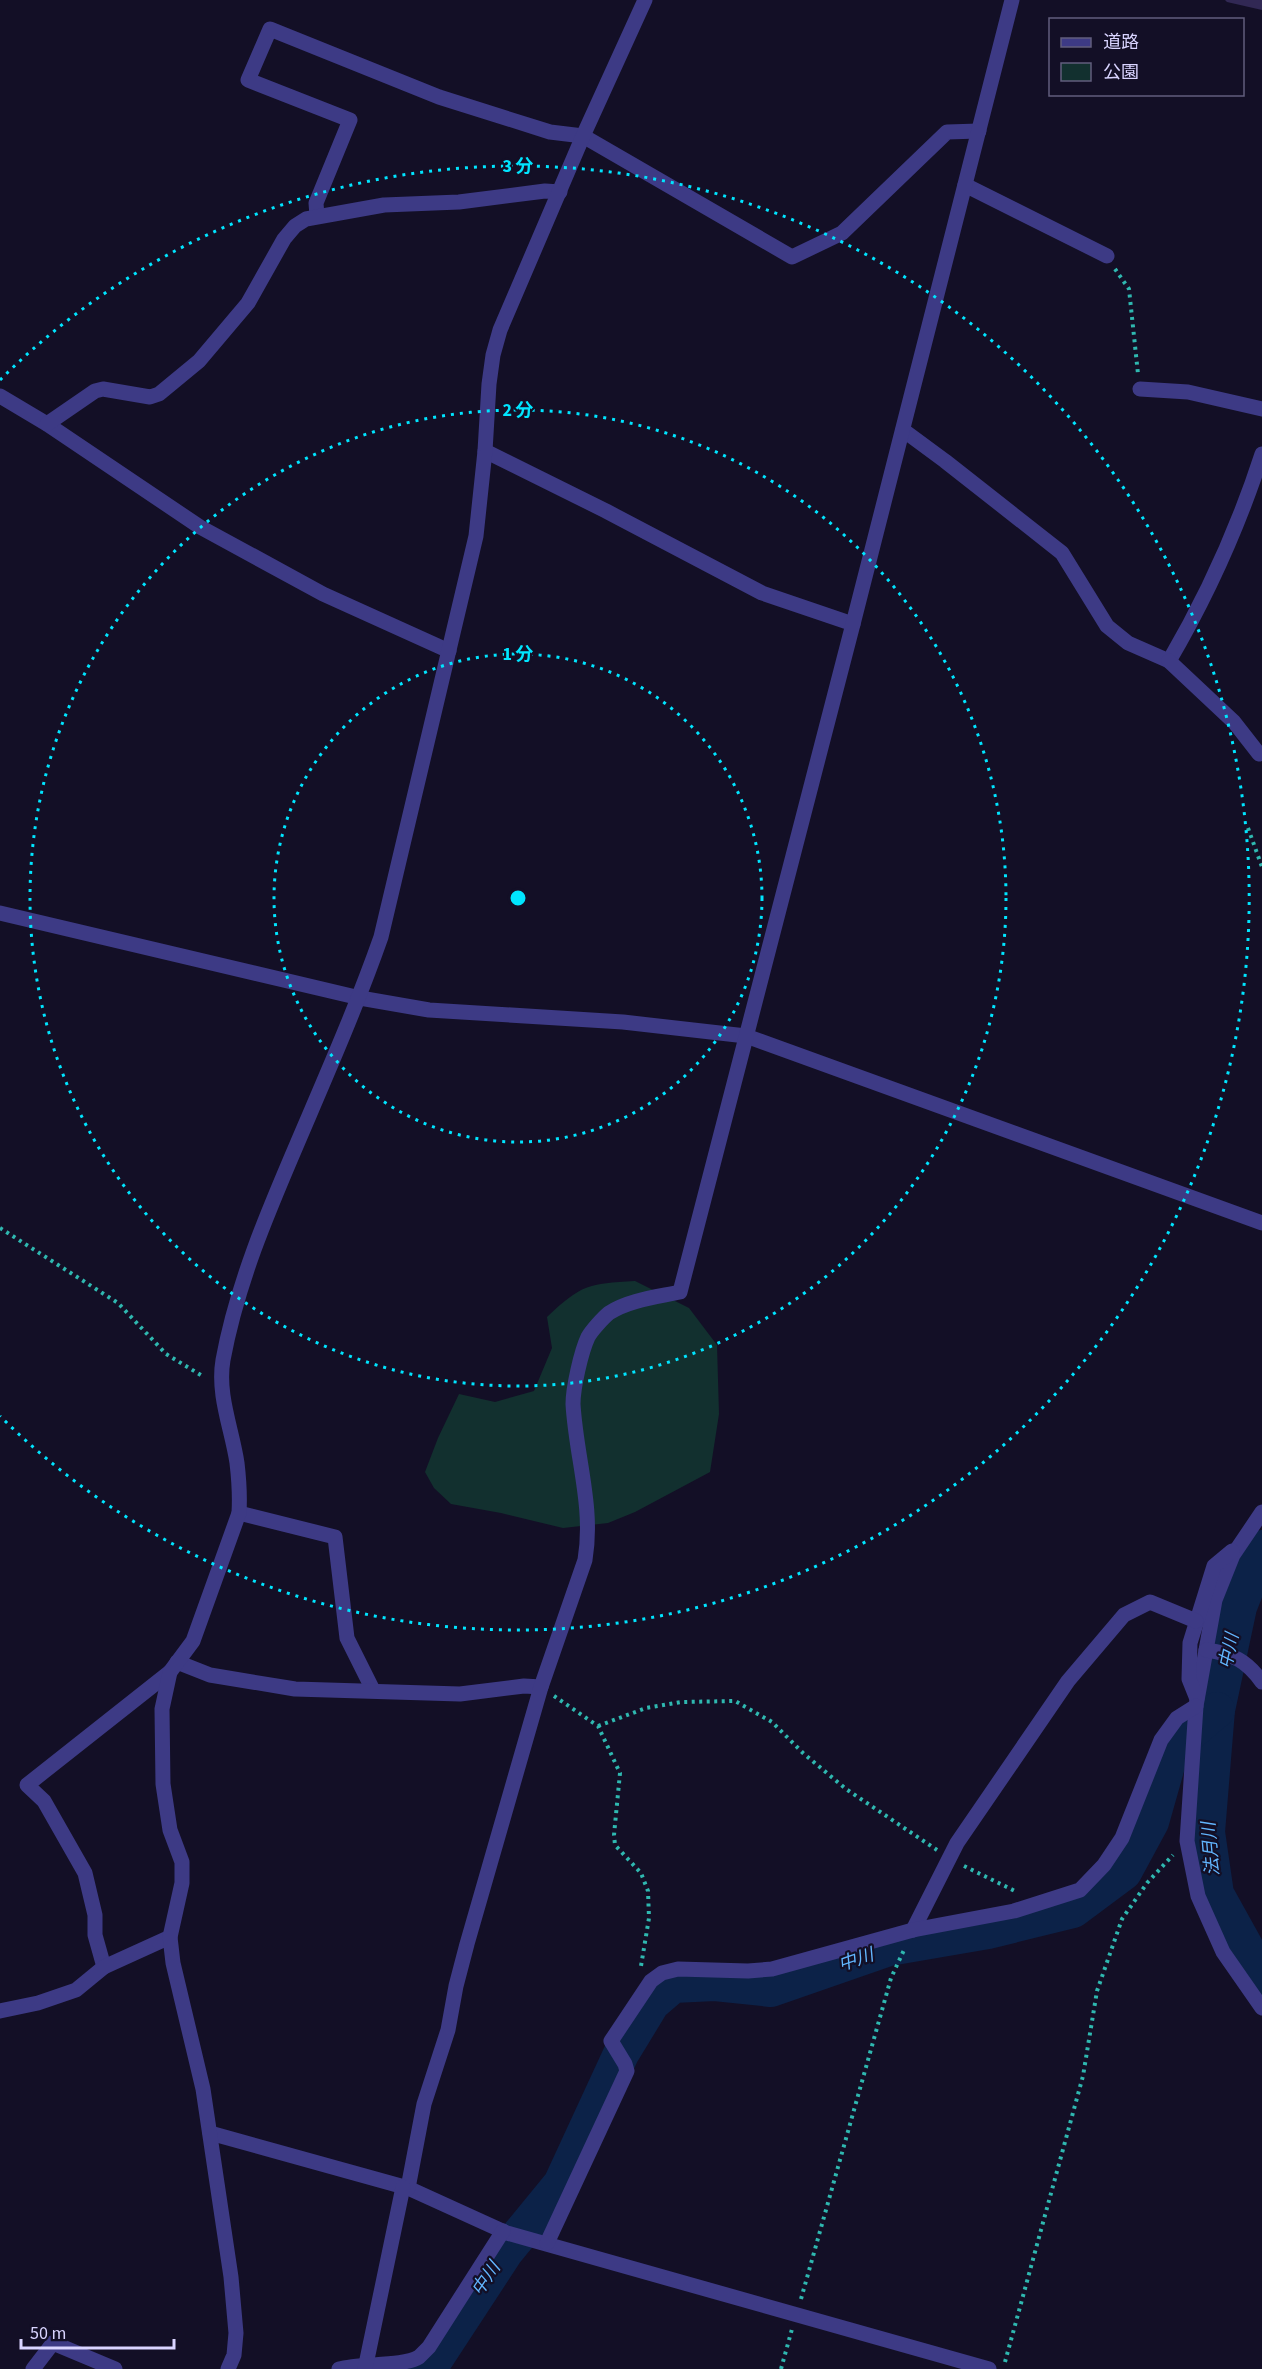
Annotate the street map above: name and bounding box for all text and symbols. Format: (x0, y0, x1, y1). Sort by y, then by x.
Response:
legend (1049, 18, 1244, 96)
text: 道路 (1103, 30, 1139, 55)
text: 公園 (1103, 60, 1139, 85)
text: 3 分 (502, 154, 534, 179)
text: 2 分 (502, 398, 534, 423)
text: 1 分 (502, 642, 534, 667)
centre of rings (508, 888, 528, 908)
water label: 中川 (1213, 1629, 1245, 1671)
water label: 法月川 (1196, 1819, 1226, 1877)
water label: 中川 (835, 1942, 879, 1978)
water label: 中川 (466, 2255, 508, 2301)
scale bar (21, 2312, 174, 2350)
text: 50 m (30, 2321, 66, 2346)

